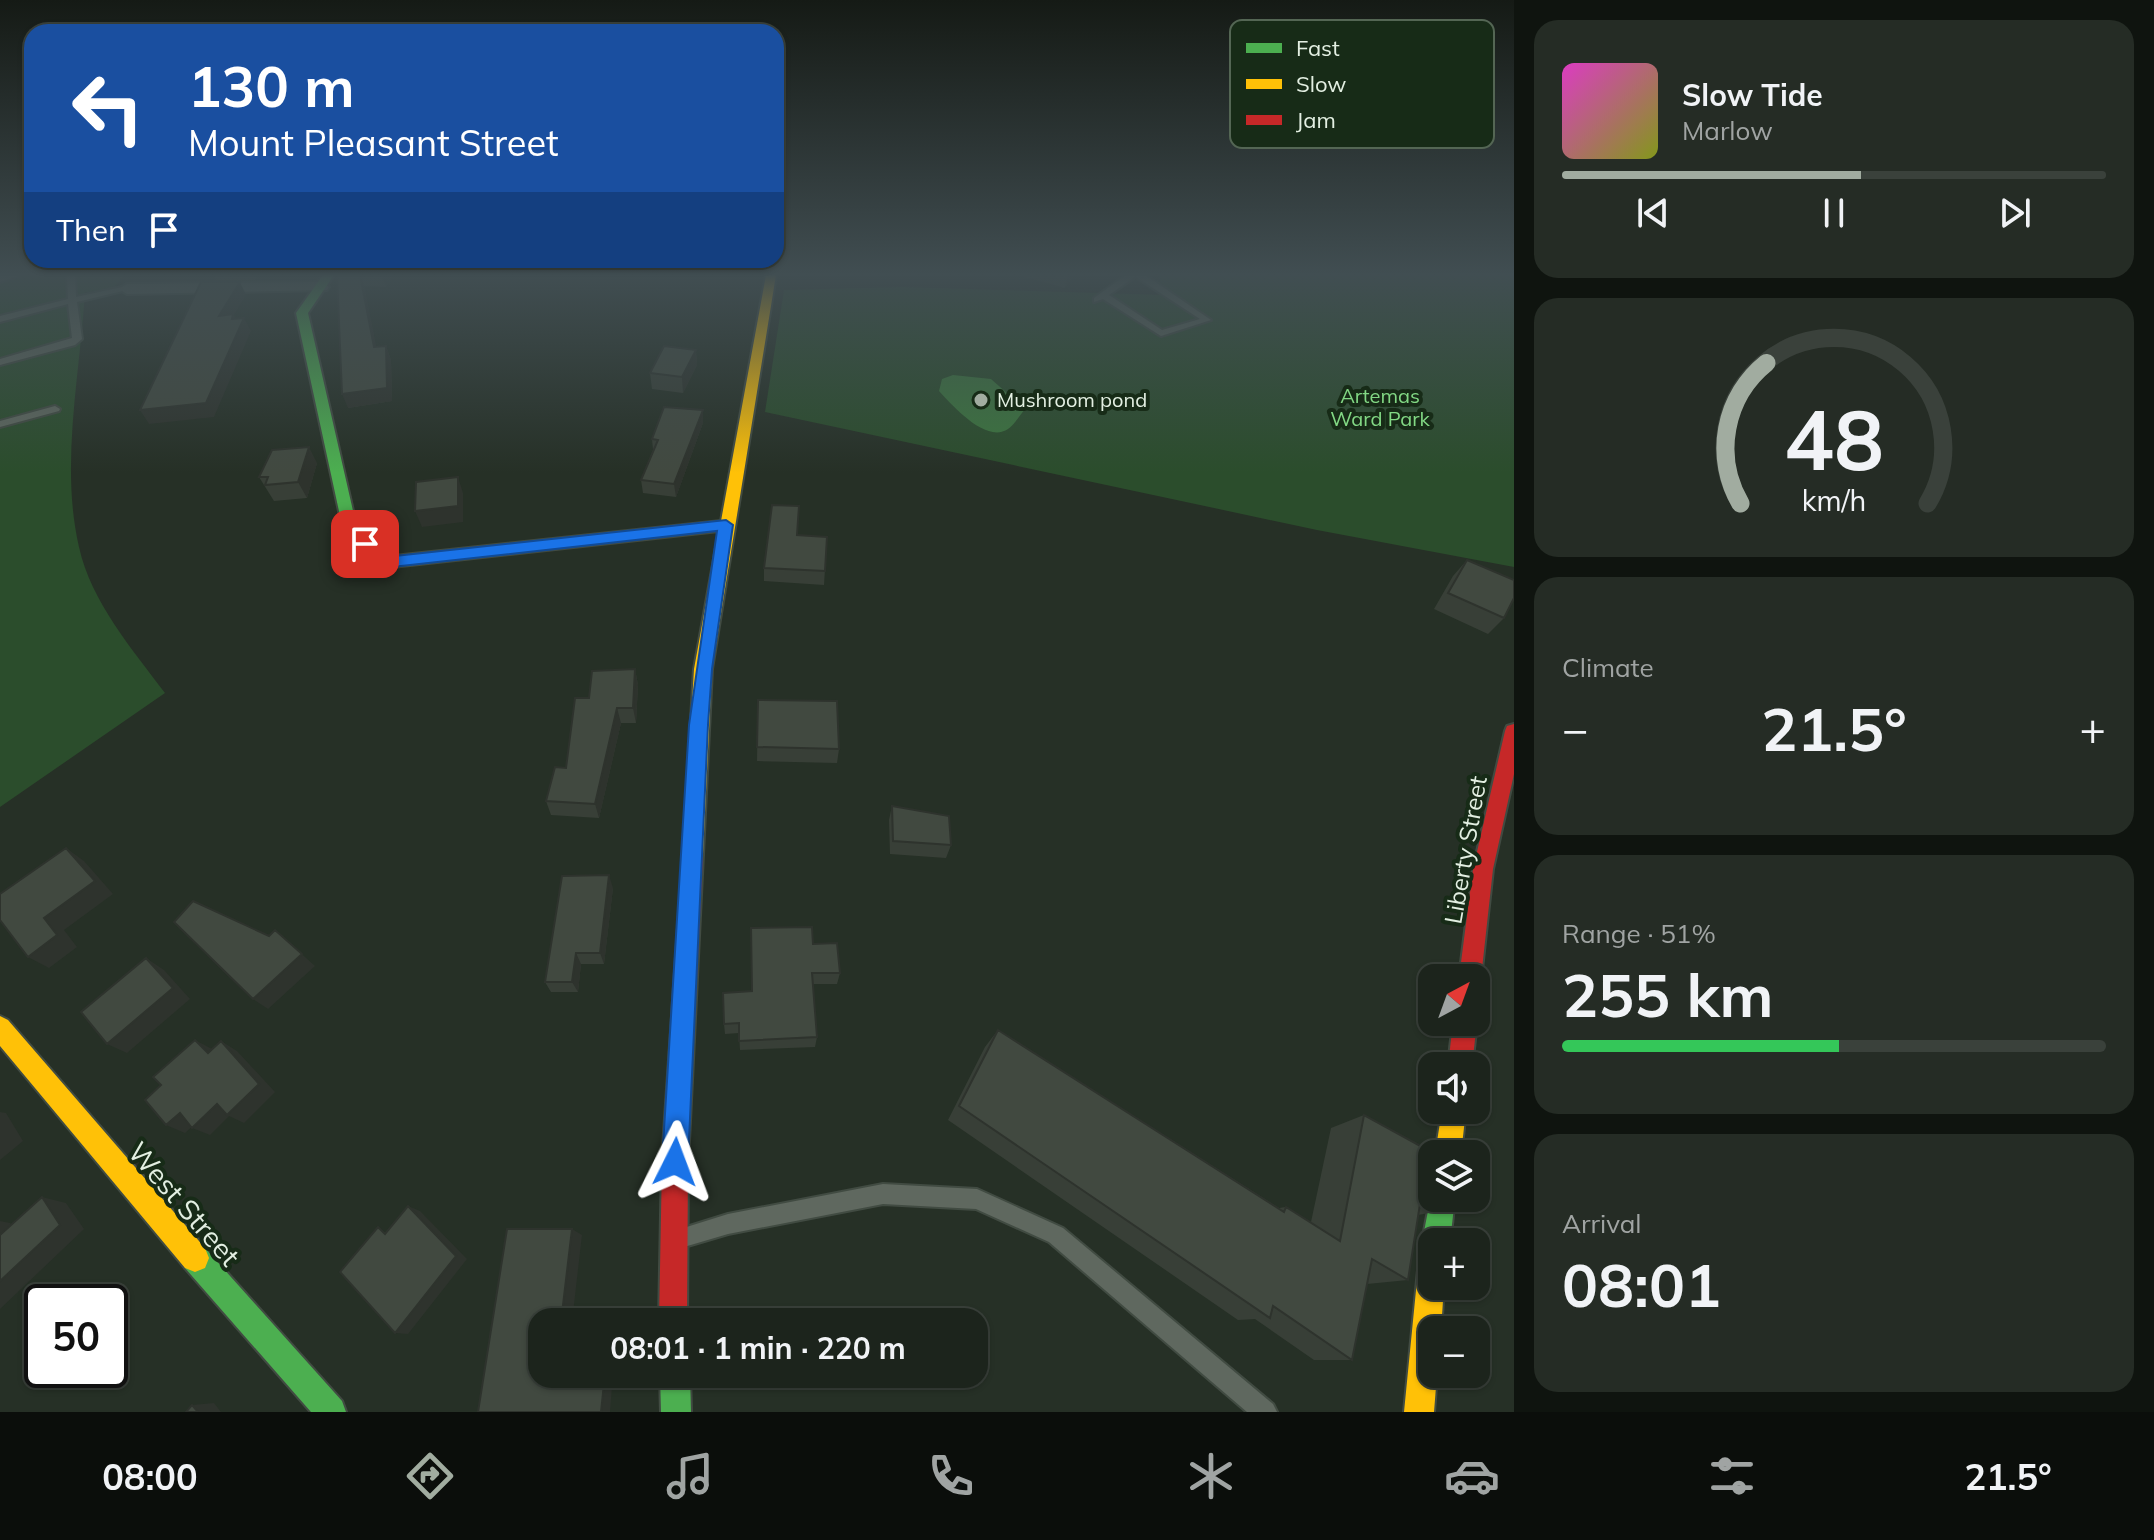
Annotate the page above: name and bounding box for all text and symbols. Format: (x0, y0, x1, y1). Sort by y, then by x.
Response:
legend (1230, 20, 1494, 148)
text: Fast (1296, 34, 1340, 62)
text: 130 m (188, 51, 355, 121)
icon: left (56, 56, 160, 160)
text: Slow (1296, 70, 1346, 98)
text: Slow Tide (1682, 76, 1823, 114)
text: Jam (1296, 106, 1336, 134)
text: Marlow (1682, 114, 1773, 147)
text: Mount Pleasant Street (188, 120, 559, 165)
icon: previous (1631, 191, 1675, 235)
icon: pause (1812, 191, 1856, 235)
icon: next (1993, 191, 2037, 235)
icon: arrive (142, 208, 186, 252)
text: Then (56, 211, 126, 249)
park label: Artemas Ward Park (1330, 383, 1430, 431)
text: 48 (1784, 385, 1884, 490)
place label: Mushroom pond (997, 387, 1147, 412)
marker: Mushroom pond (972, 391, 990, 409)
text: km/h (1802, 482, 1866, 518)
pin (331, 510, 399, 578)
icon: arrive (343, 522, 387, 566)
text: Climate (1562, 651, 1654, 684)
text: 21.5° (1761, 691, 1907, 766)
text: − (1562, 701, 1588, 756)
text: + (2080, 701, 2106, 756)
street label: Liberty Street (1437, 774, 1493, 926)
text: Range · 51% (1562, 917, 1716, 950)
text: 255 km (1562, 957, 1774, 1032)
north arrow (1418, 964, 1490, 1036)
map controls (1418, 964, 1490, 1388)
button: sound (1418, 1052, 1490, 1124)
position arrow (633, 1120, 717, 1204)
street label: West Street (121, 1134, 248, 1273)
button: layers (1418, 1140, 1490, 1212)
text: Arrival (1562, 1207, 1642, 1240)
button: + (1418, 1228, 1490, 1300)
text: 08:01 (1562, 1247, 1721, 1322)
speed limit sign: 50 (24, 1284, 128, 1388)
button: − (1418, 1316, 1490, 1388)
text: 08:01 · 1 min · 220 m (610, 1329, 906, 1367)
icon: directions (402, 1448, 458, 1504)
icon: music (662, 1448, 718, 1504)
icon: phone (923, 1448, 979, 1504)
icon: climate (1183, 1448, 1239, 1504)
icon: car (1444, 1448, 1500, 1504)
icon: filters (1704, 1448, 1760, 1504)
text: 08:00 (102, 1454, 198, 1499)
text: 21.5° (1964, 1454, 2052, 1499)

